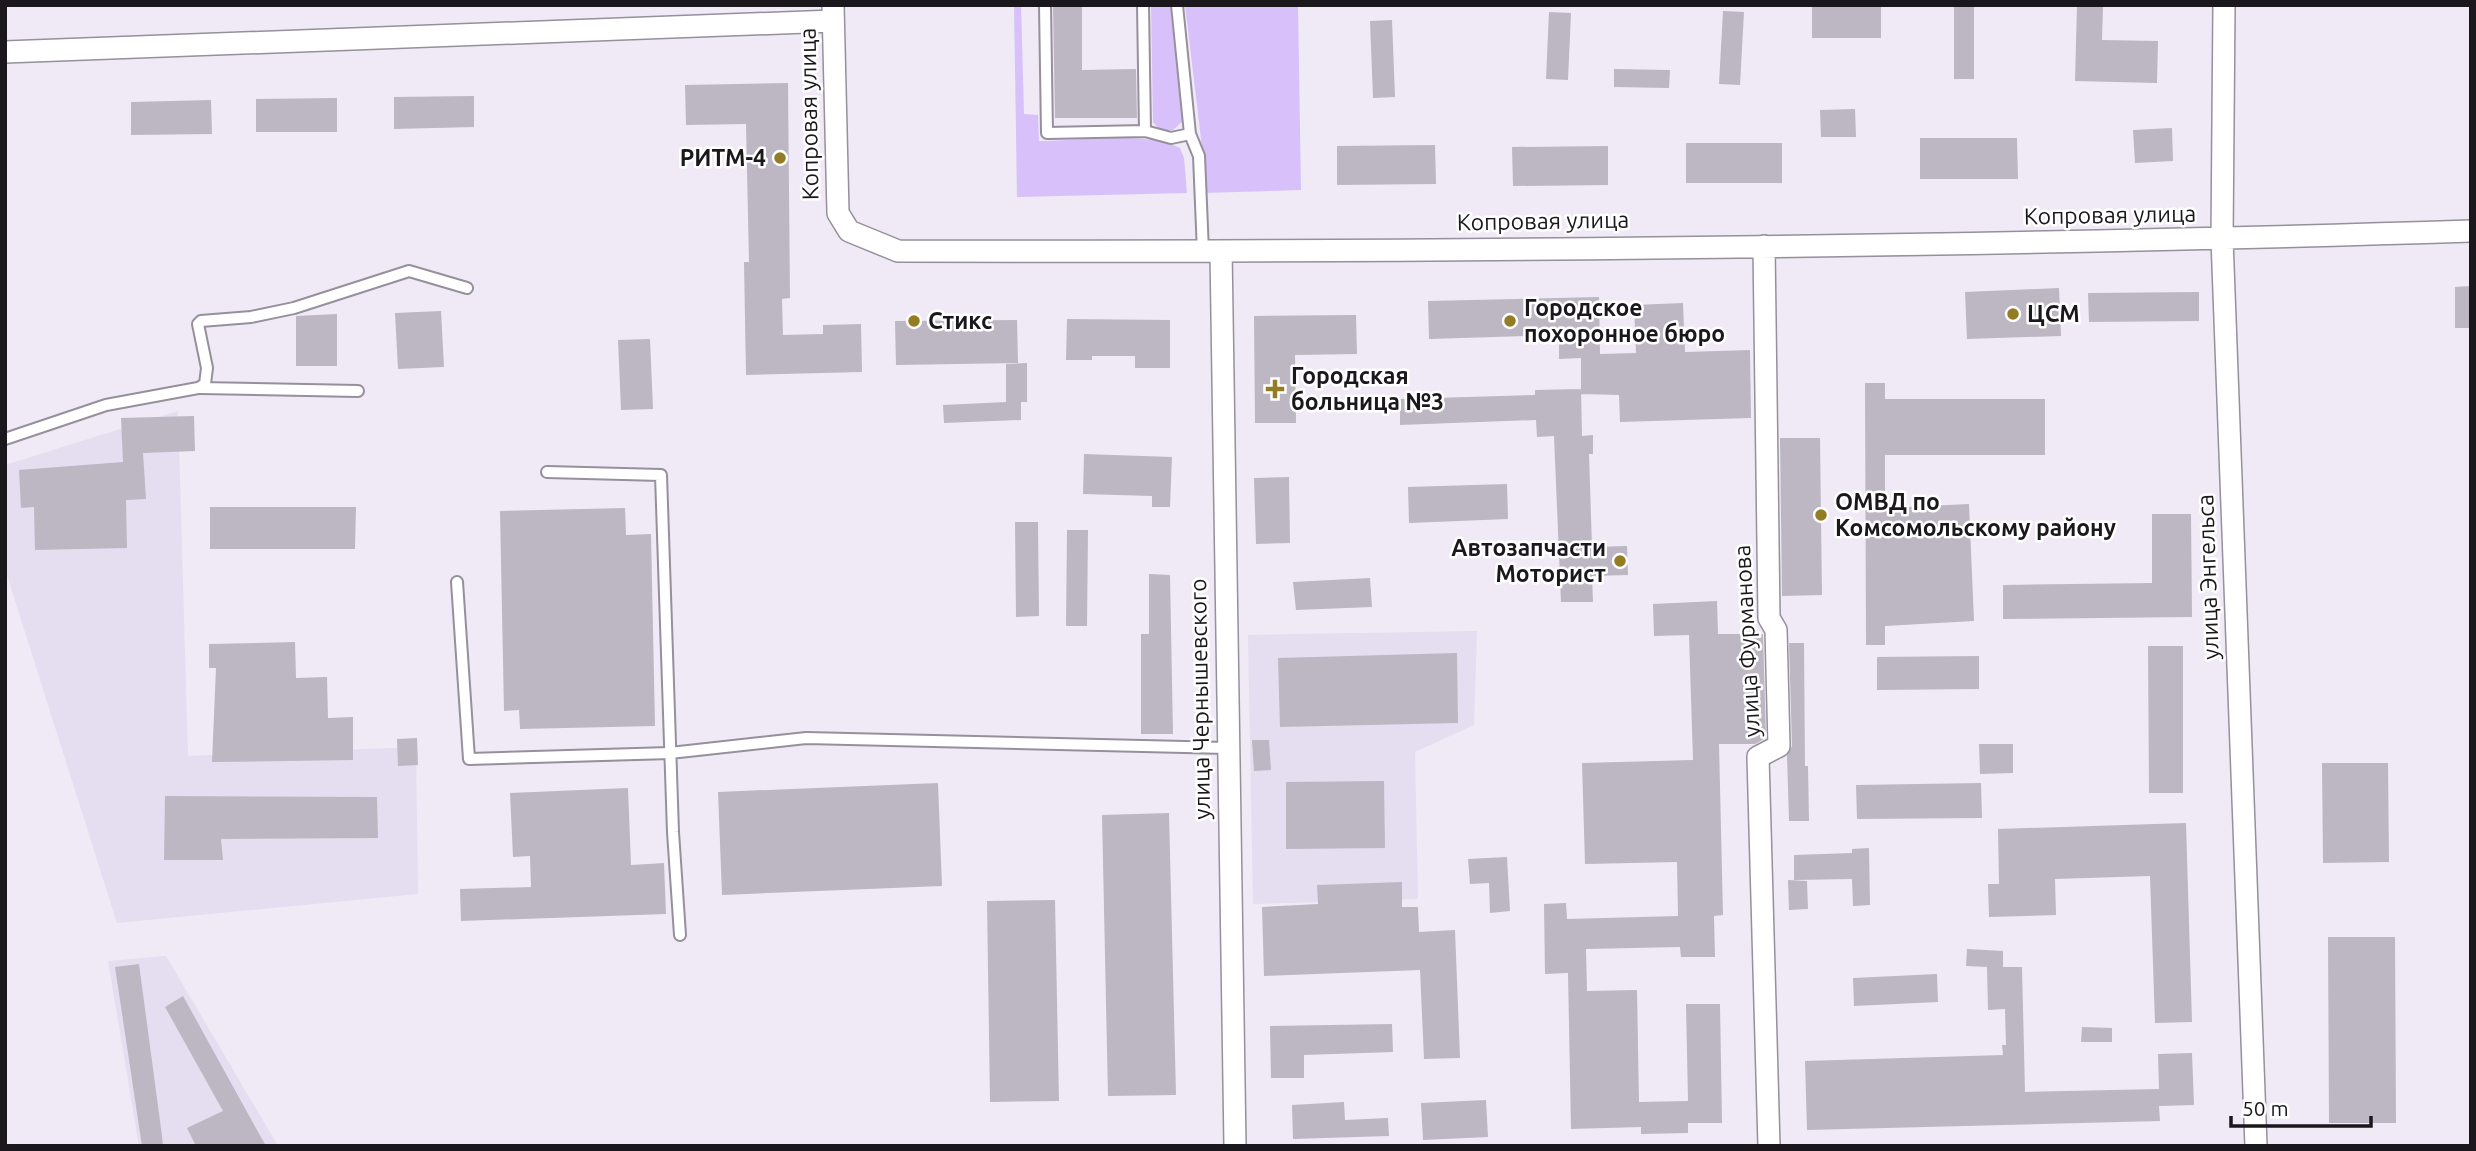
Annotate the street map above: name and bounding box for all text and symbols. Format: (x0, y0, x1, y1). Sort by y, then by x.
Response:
street label: Копровая улица (794, 28, 823, 200)
place label: РИТМ-4 (680, 145, 766, 170)
marker: РИТМ-4 (772, 150, 788, 166)
street label: Копровая улица (2024, 200, 2196, 229)
street label: Копровая улица (1457, 206, 1629, 235)
place label: Городское похоронное бюро (1524, 295, 1725, 346)
place label: ЦСМ (2027, 301, 2080, 326)
marker: ЦСМ (2005, 306, 2021, 322)
place label: Стикс (928, 308, 992, 333)
marker: Стикс (906, 313, 922, 329)
marker: Городское похоронное бюро (1502, 313, 1518, 329)
place label: Городская больница №3 (1291, 363, 1444, 414)
marker: Городская больница №3 (1265, 379, 1285, 399)
place label: ОМВД по Комсомольскому району (1835, 489, 2116, 540)
street label: улица Энгельса (2192, 494, 2223, 660)
marker: ОМВД по Комсомольскому району (1813, 507, 1829, 523)
place label: Автозапчасти Моторист (1451, 535, 1606, 586)
street label: улица Фурманова (1729, 544, 1764, 738)
marker: Автозапчасти Моторист (1612, 553, 1628, 569)
street label: улица Чернышевского (1185, 578, 1214, 820)
scale bar (2231, 1084, 2371, 1128)
text: 50 m (2242, 1096, 2289, 1120)

